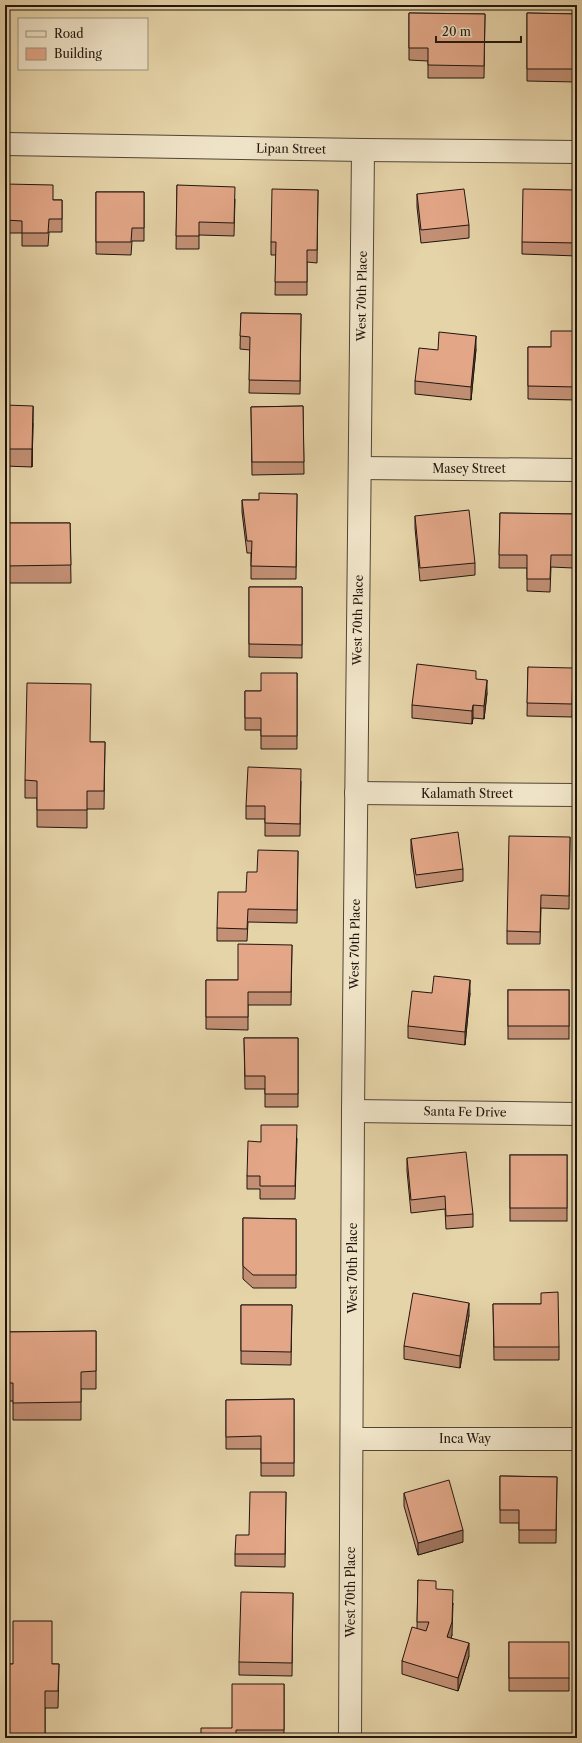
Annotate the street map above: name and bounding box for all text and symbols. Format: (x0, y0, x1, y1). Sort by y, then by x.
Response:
legend (18, 18, 148, 70)
scale bar (436, 18, 521, 44)
text: 20 m (442, 24, 471, 39)
text: Road (54, 26, 84, 41)
text: Building (54, 46, 102, 61)
street label: Lipan Street (256, 140, 327, 157)
street label: West 70th Place (353, 250, 370, 342)
street label: Masey Street (432, 461, 507, 476)
street label: West 70th Place (349, 574, 366, 666)
street label: Kalamath Street (421, 786, 514, 801)
street label: West 70th Place (346, 898, 363, 990)
street label: Santa Fe Drive (423, 1103, 507, 1120)
street label: West 70th Place (345, 1222, 360, 1314)
street label: Inca Way (439, 1431, 491, 1446)
street label: West 70th Place (343, 1546, 358, 1638)

